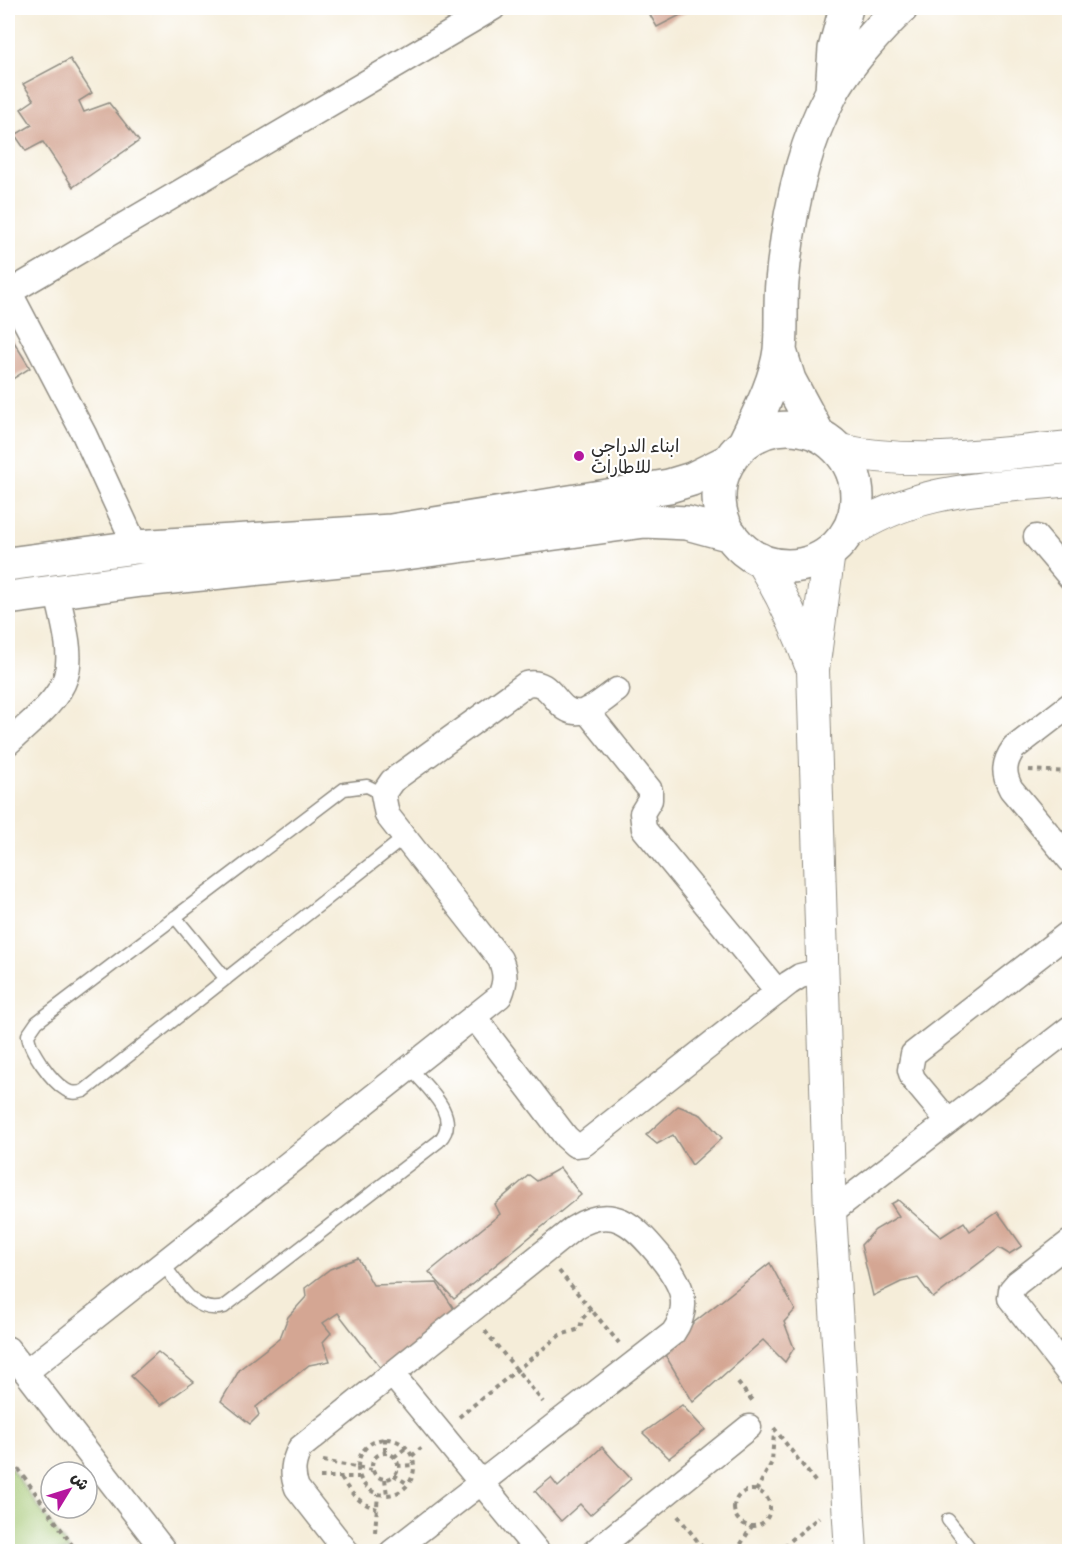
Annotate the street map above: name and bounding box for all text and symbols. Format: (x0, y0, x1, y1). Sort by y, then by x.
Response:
place label: ابناء الدراجي للاطارات (591, 433, 680, 479)
marker: ابناء الدراجي للاطارات (572, 449, 586, 463)
north arrow (39, 1460, 99, 1520)
text: ش (67, 1467, 95, 1494)

